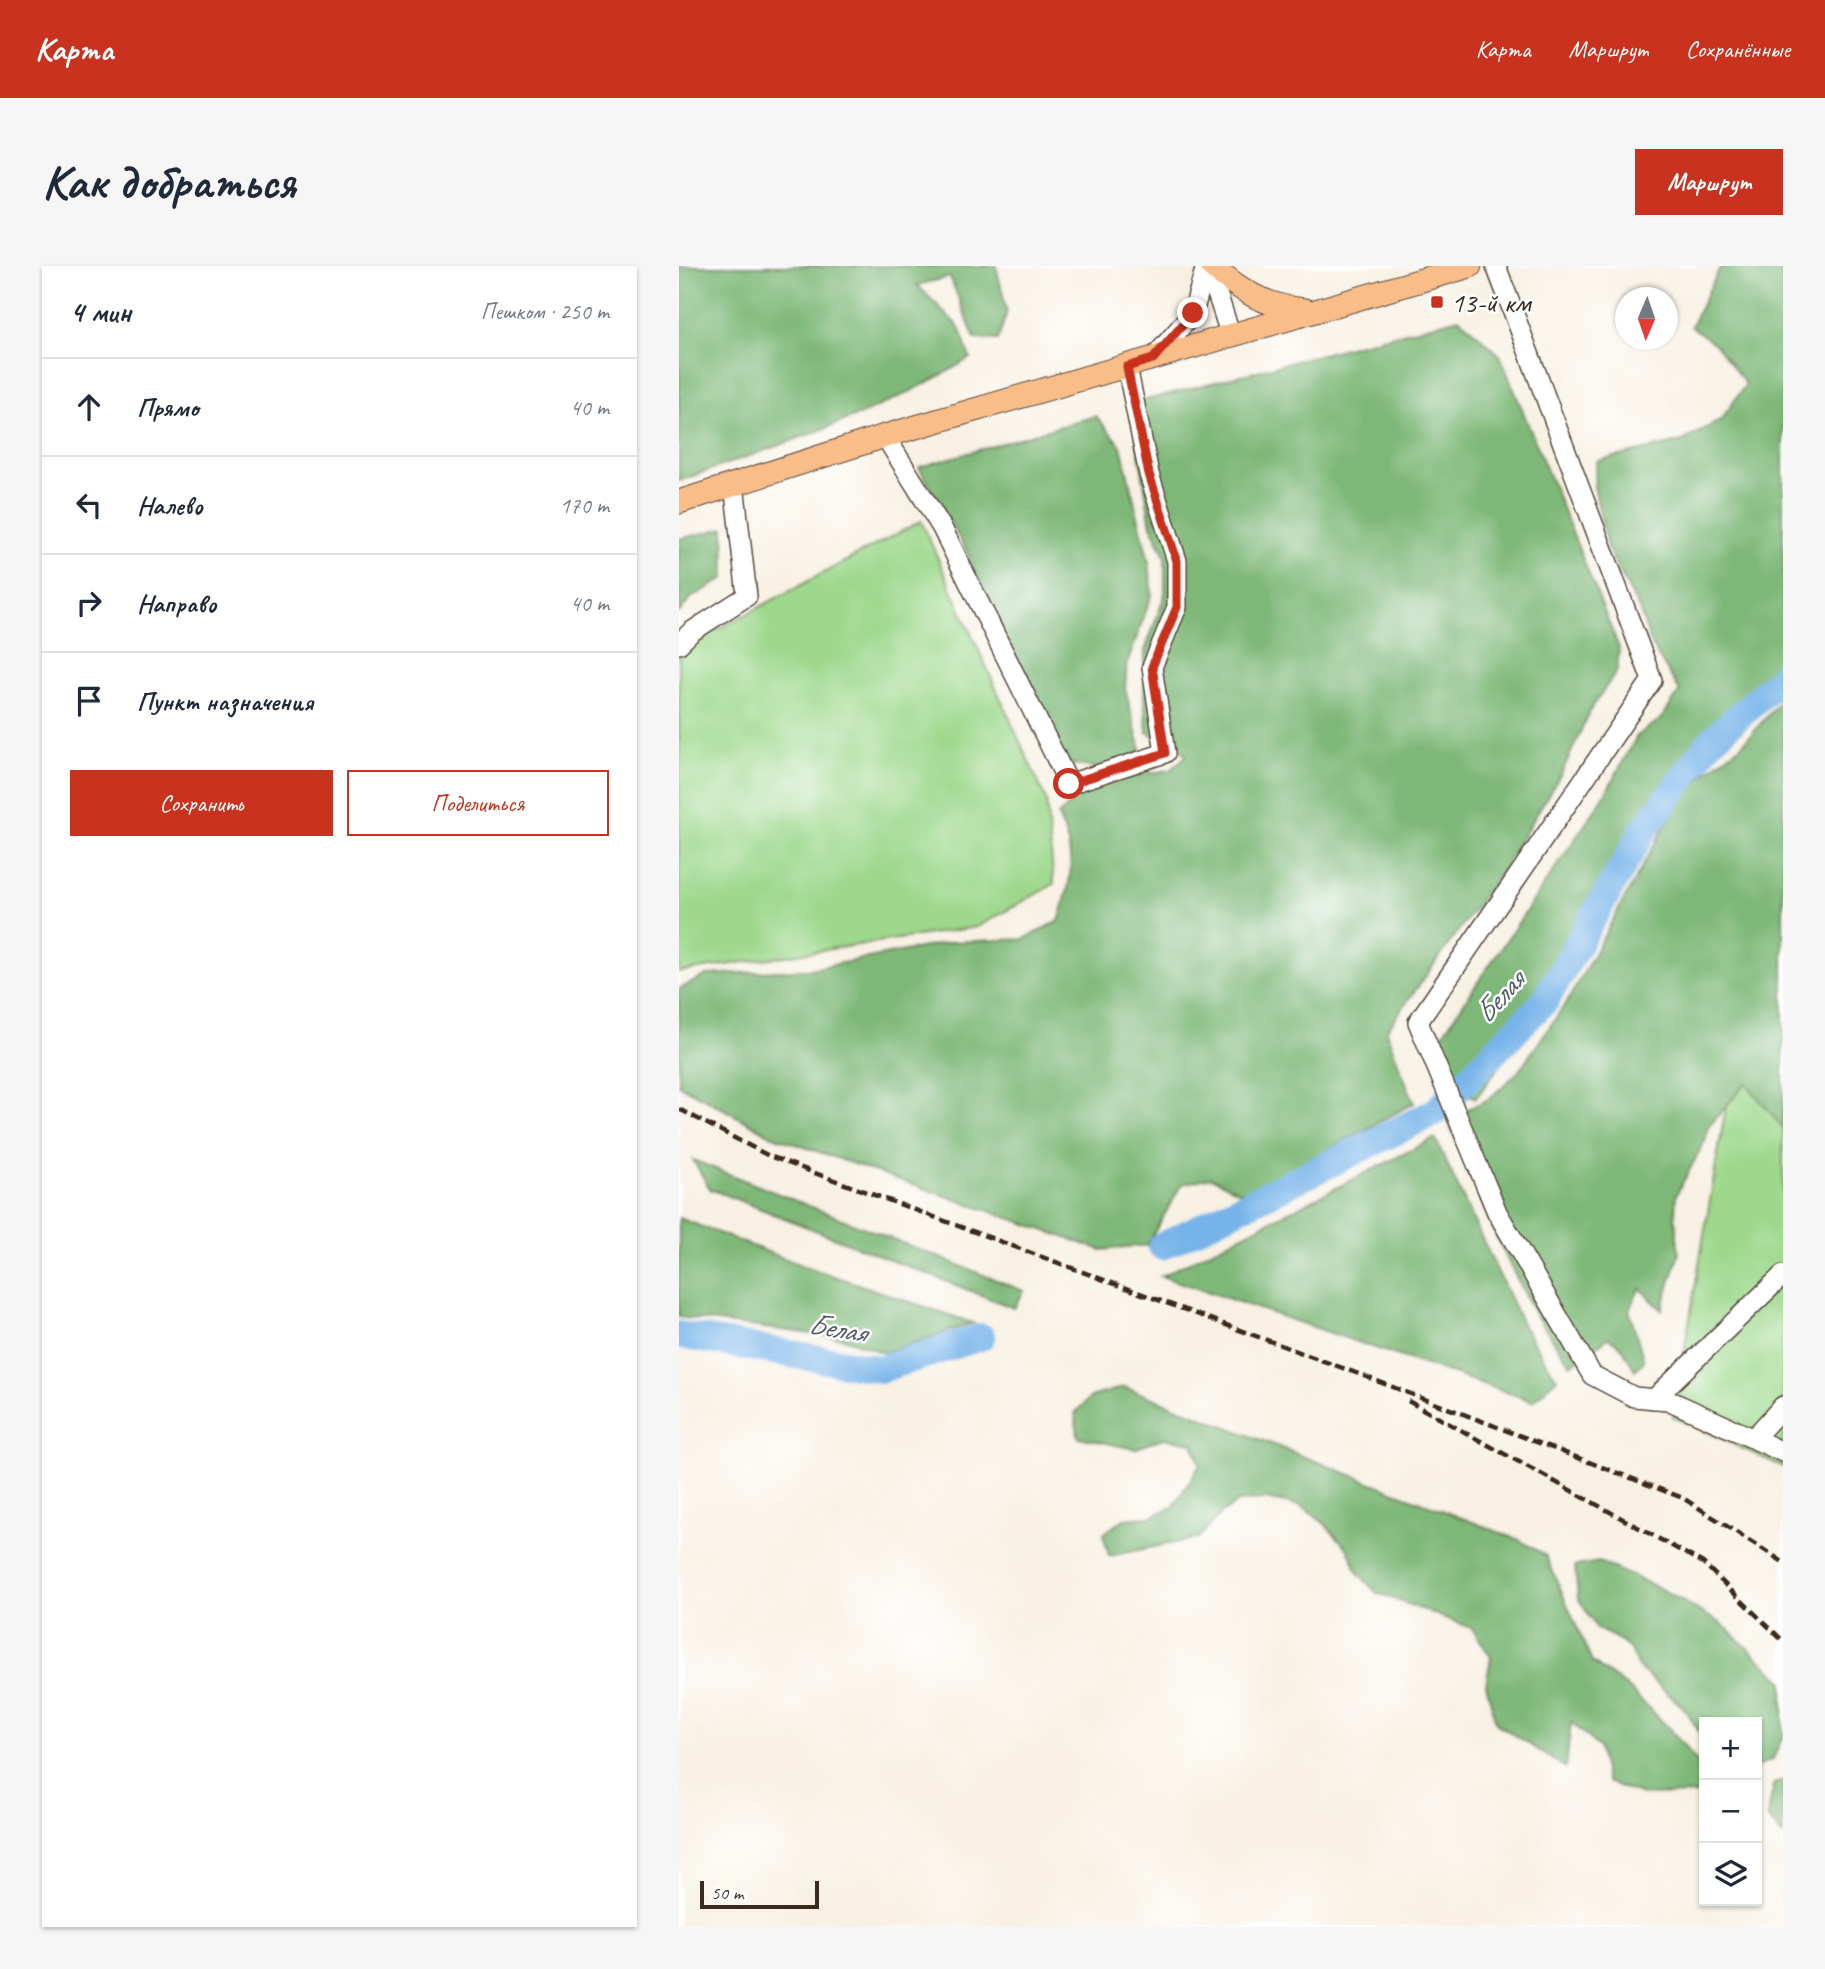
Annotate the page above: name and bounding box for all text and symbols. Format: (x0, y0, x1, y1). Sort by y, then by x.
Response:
text: Карта (35, 28, 114, 70)
text: Карта (1476, 34, 1531, 64)
text: Маршрут (1569, 34, 1648, 64)
text: Сохранённые (1686, 34, 1790, 64)
button: Маршрут (1635, 149, 1783, 215)
text: Как добраться (42, 151, 295, 213)
place label: 13-й км (1451, 285, 1533, 320)
north arrow (1615, 287, 1678, 350)
text: 4 мин (70, 293, 131, 331)
marker: 13-й км (1429, 294, 1445, 310)
text: Пешком · 250 m (481, 297, 609, 326)
route end (1177, 297, 1208, 328)
icon: ahead (70, 388, 108, 426)
text: Прямо (137, 391, 199, 424)
text: 40 m (570, 393, 609, 422)
icon: left (70, 486, 108, 524)
text: Налево (137, 489, 203, 522)
text: 170 m (560, 491, 609, 520)
icon: right (70, 584, 108, 622)
text: Направо (137, 587, 216, 620)
text: 40 m (570, 589, 609, 618)
icon: arrive (70, 682, 108, 720)
text: Пункт назначения (137, 685, 313, 718)
route start (1053, 768, 1084, 799)
button: Сохранить (70, 770, 333, 836)
button: Поделиться (347, 770, 609, 836)
water label: Белая (1466, 959, 1536, 1031)
water label: Белая (806, 1305, 873, 1352)
map controls (1699, 1717, 1762, 1906)
button: + (1699, 1717, 1762, 1780)
button: − (1699, 1780, 1762, 1843)
button: layers (1699, 1843, 1762, 1906)
scale bar (700, 1878, 819, 1910)
text: 50 m (711, 1881, 743, 1905)

